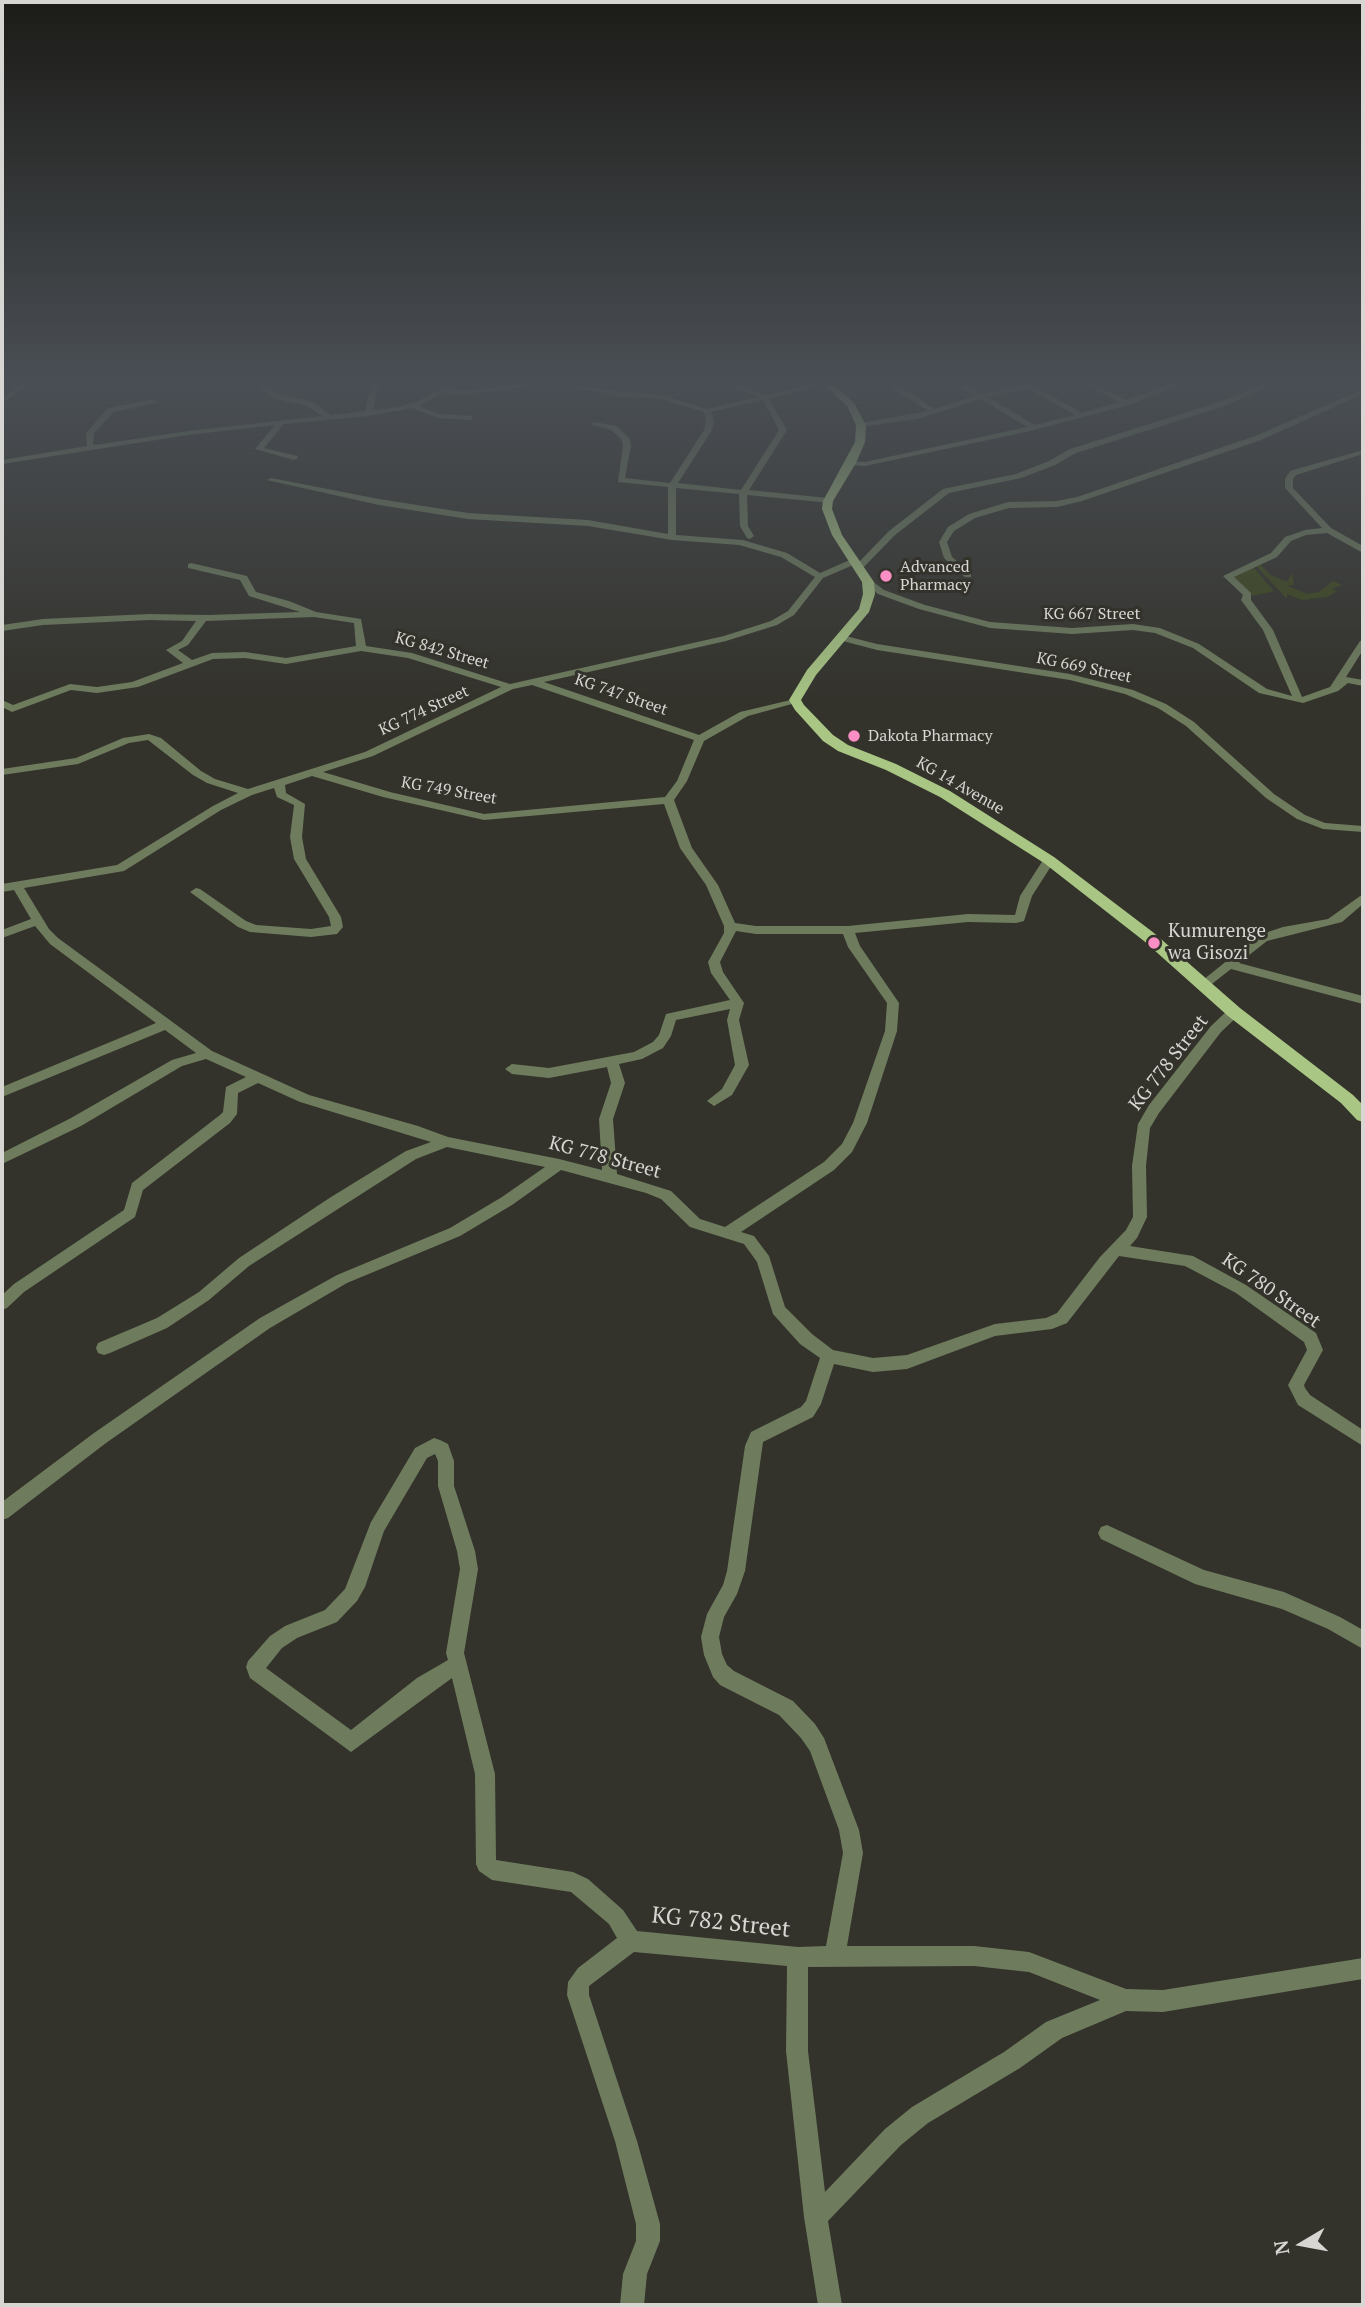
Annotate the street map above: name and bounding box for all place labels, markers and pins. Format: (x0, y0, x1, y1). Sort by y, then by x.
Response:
place label: Advanced Pharmacy (900, 557, 971, 595)
marker: Advanced Pharmacy (878, 568, 894, 584)
place label: Dakota Pharmacy (868, 726, 993, 746)
marker: Dakota Pharmacy (846, 728, 862, 744)
place label: Kumurenge wa Gisozi (1168, 921, 1266, 965)
marker: Kumurenge wa Gisozi (1146, 935, 1162, 951)

